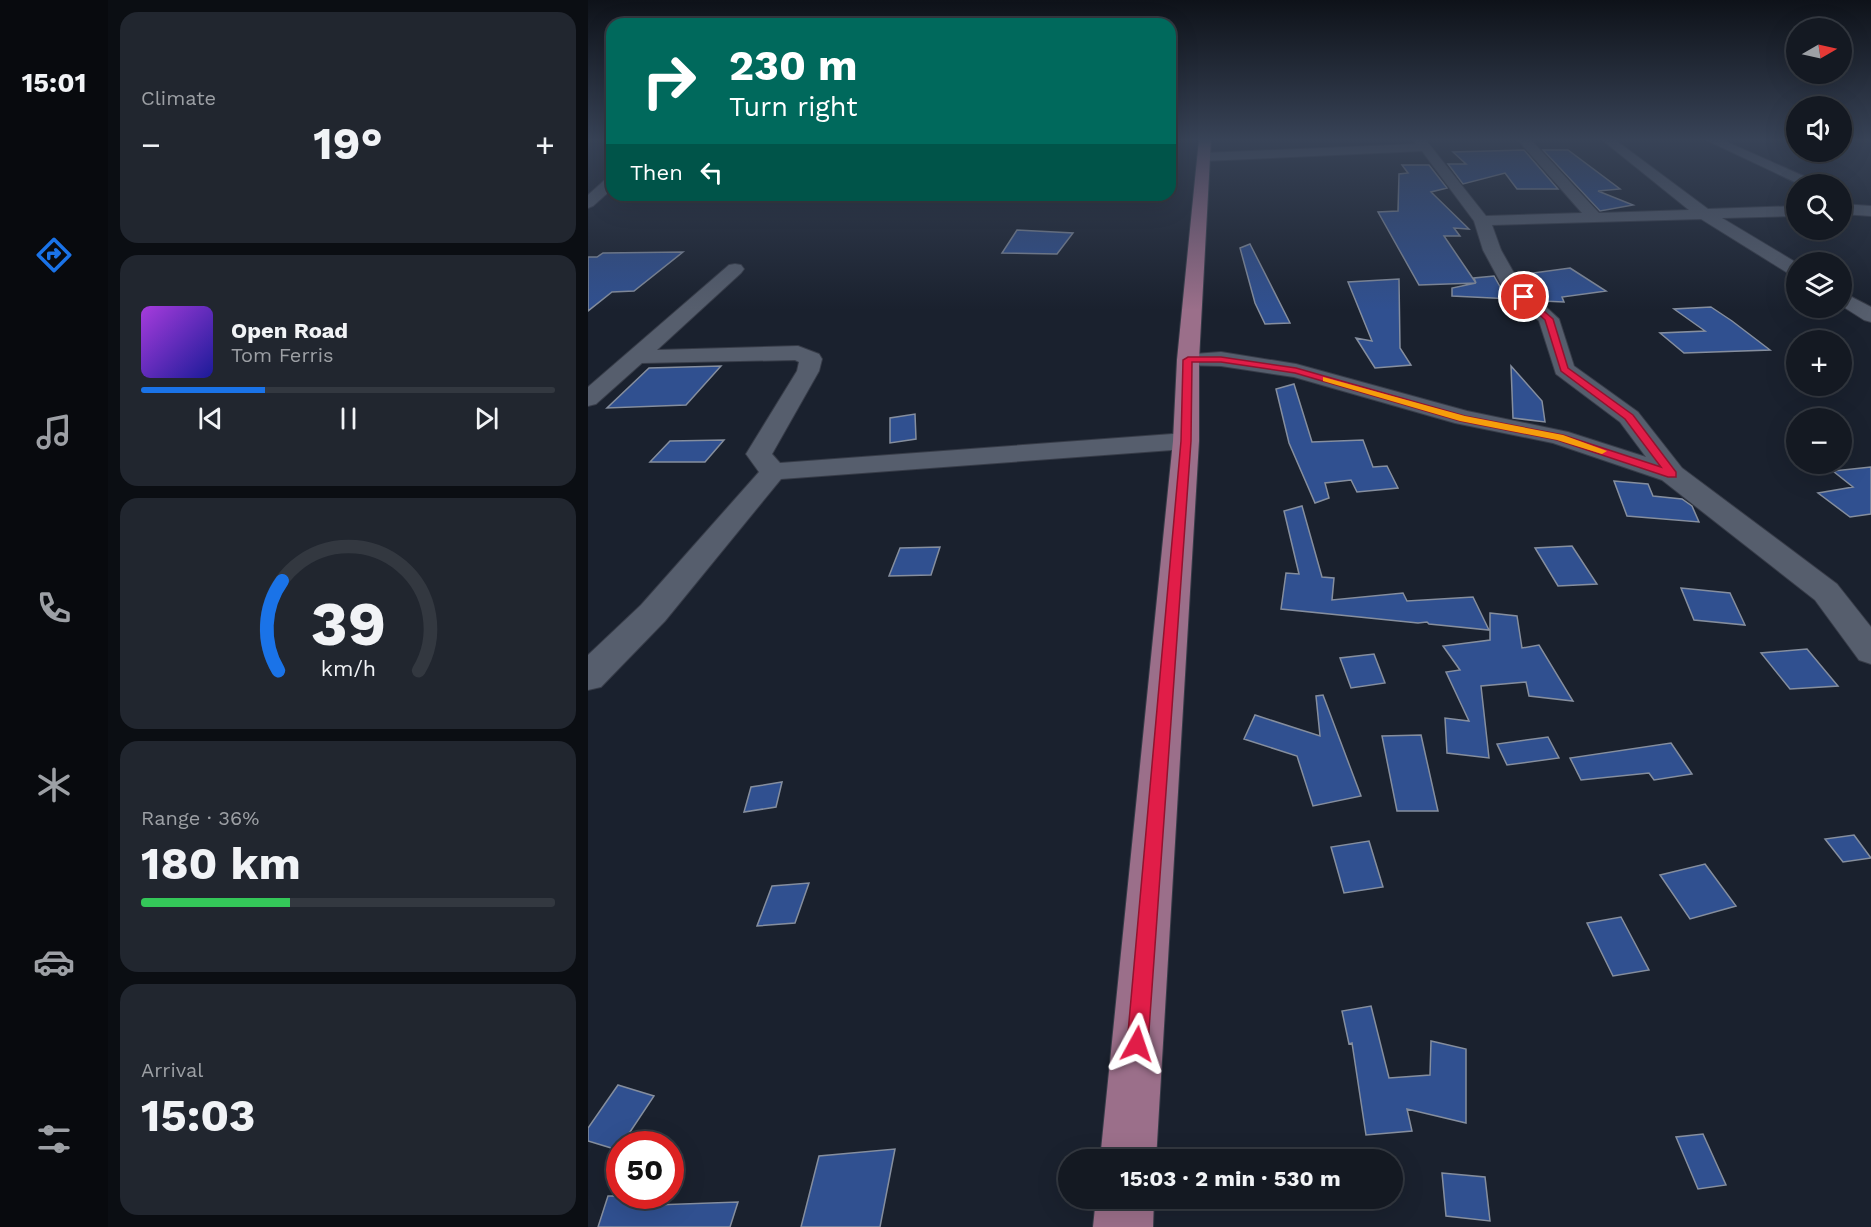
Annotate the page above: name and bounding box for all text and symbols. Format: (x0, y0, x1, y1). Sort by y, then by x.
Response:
north arrow (1786, 18, 1852, 84)
map controls (1786, 18, 1852, 474)
text: 230 m (729, 41, 858, 90)
icon: right (630, 42, 708, 120)
text: 15:01 (22, 67, 86, 99)
text: Climate (141, 86, 216, 110)
text: Turn right (729, 91, 858, 123)
button: sound (1786, 96, 1852, 162)
text: 19° (313, 117, 383, 170)
text: − (141, 125, 161, 164)
text: + (535, 125, 555, 164)
icon: left (695, 156, 728, 189)
text: Then (630, 160, 683, 185)
button: search (1786, 174, 1852, 240)
icon: directions (33, 234, 75, 276)
button: layers (1786, 252, 1852, 318)
pin (1498, 271, 1549, 322)
icon: arrive (1507, 280, 1540, 313)
text: Open Road (231, 318, 348, 343)
button: + (1786, 330, 1852, 396)
text: Tom Ferris (231, 343, 334, 367)
icon: previous (194, 402, 227, 435)
icon: pause (332, 402, 365, 435)
icon: next (470, 402, 503, 435)
button: − (1786, 408, 1852, 474)
icon: music (33, 411, 75, 453)
icon: phone (33, 587, 75, 629)
text: 39 (310, 587, 386, 660)
text: km/h (320, 656, 376, 681)
icon: climate (33, 764, 75, 806)
text: Range · 36% (141, 806, 259, 830)
text: 180 km (141, 837, 301, 890)
icon: car (33, 941, 75, 983)
position arrow (1105, 1012, 1169, 1076)
text: Arrival (141, 1058, 203, 1082)
text: 15:03 (141, 1089, 256, 1142)
icon: filters (33, 1118, 75, 1160)
speed limit sign: 50 (606, 1131, 684, 1209)
text: 15:03 · 2 min · 530 m (1120, 1166, 1341, 1191)

